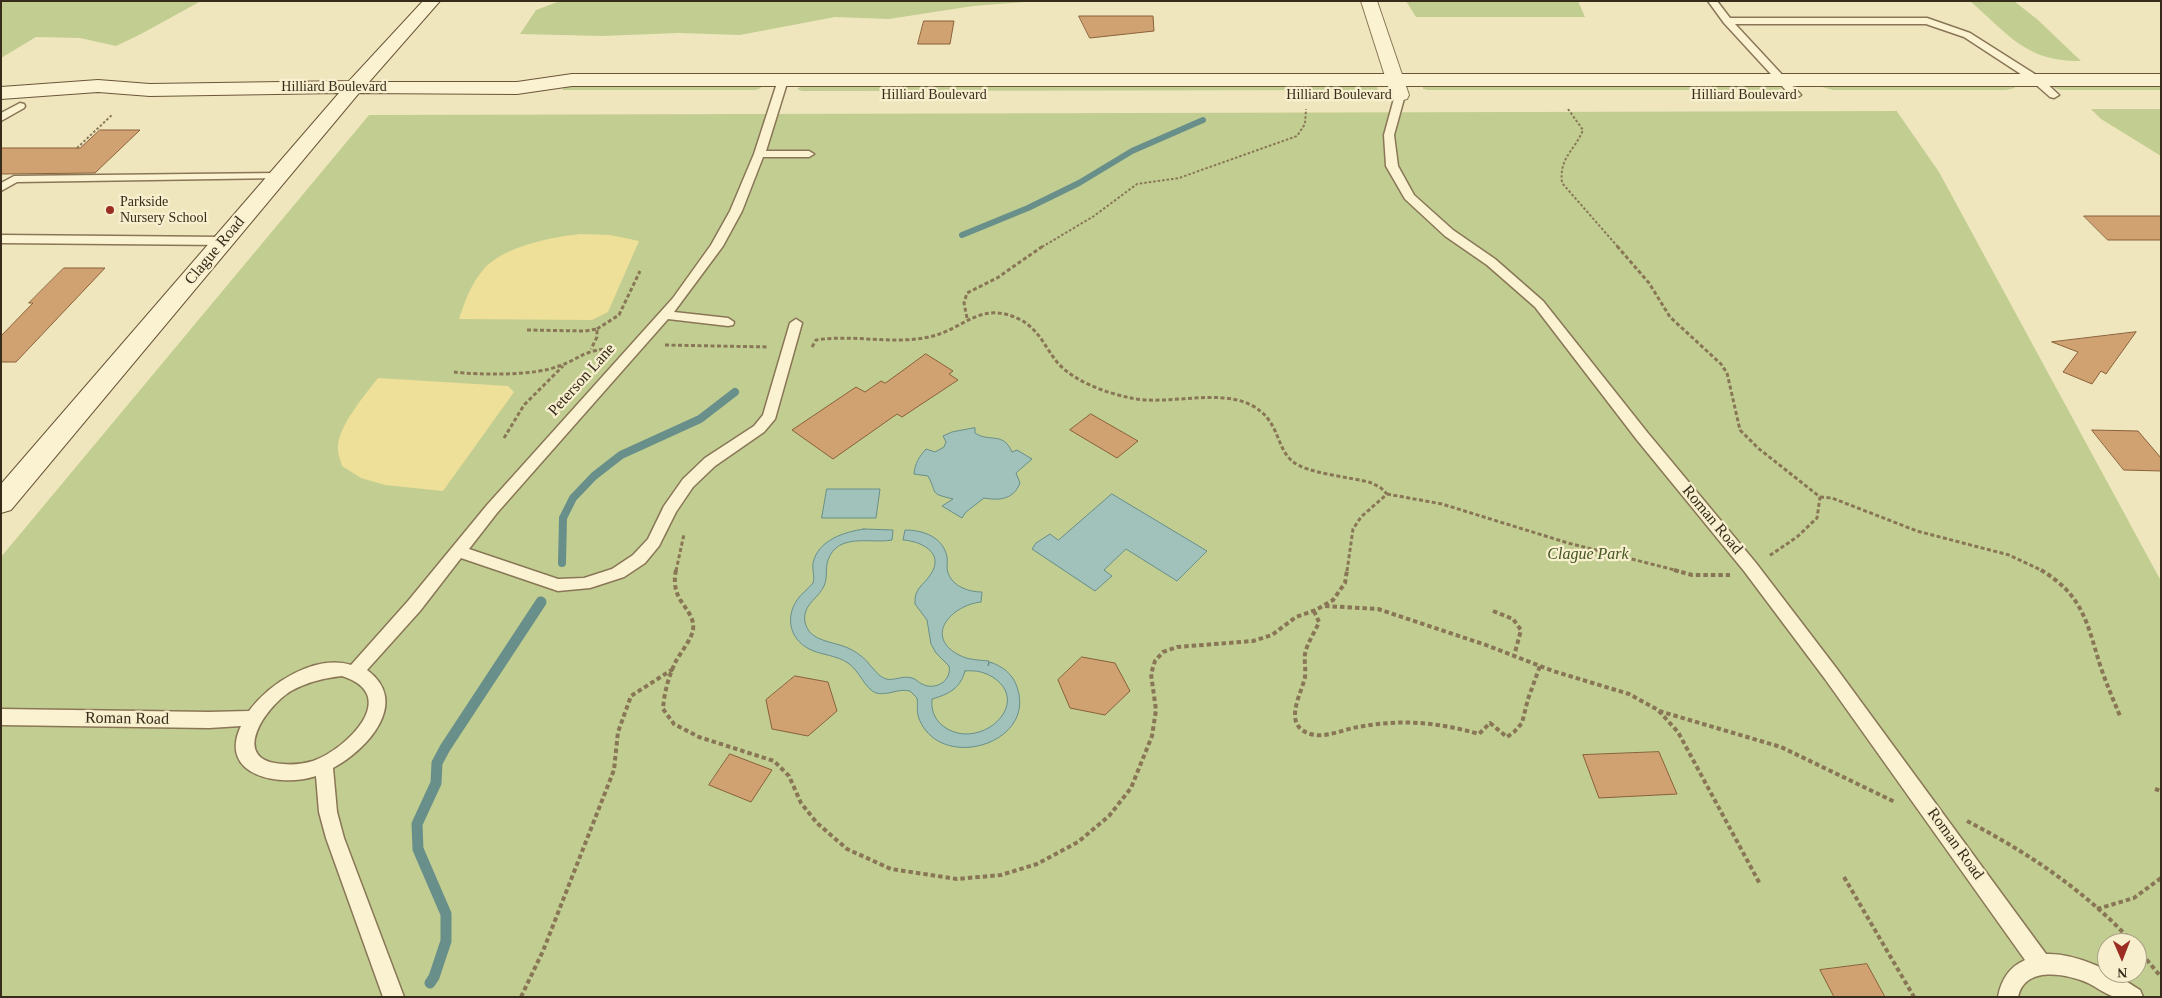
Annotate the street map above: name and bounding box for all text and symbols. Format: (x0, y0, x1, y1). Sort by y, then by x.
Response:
street label: Hilliard Boulevard (281, 79, 387, 95)
street label: Hilliard Boulevard (881, 87, 987, 103)
street label: Hilliard Boulevard (1286, 87, 1392, 103)
street label: Hilliard Boulevard (1691, 87, 1797, 103)
place label: Parkside Nursery School (120, 194, 207, 226)
marker: Parkside Nursery School (104, 204, 116, 216)
street label: Clague Road (181, 213, 249, 289)
street label: Peterson Lane (544, 340, 620, 420)
street label: Roman Road (1678, 482, 1746, 558)
park label: Clague Park (1547, 545, 1629, 565)
street label: Roman Road (85, 709, 169, 729)
street label: Roman Road (1923, 804, 1987, 884)
north arrow (2097, 933, 2147, 983)
text: N (2117, 965, 2127, 980)

